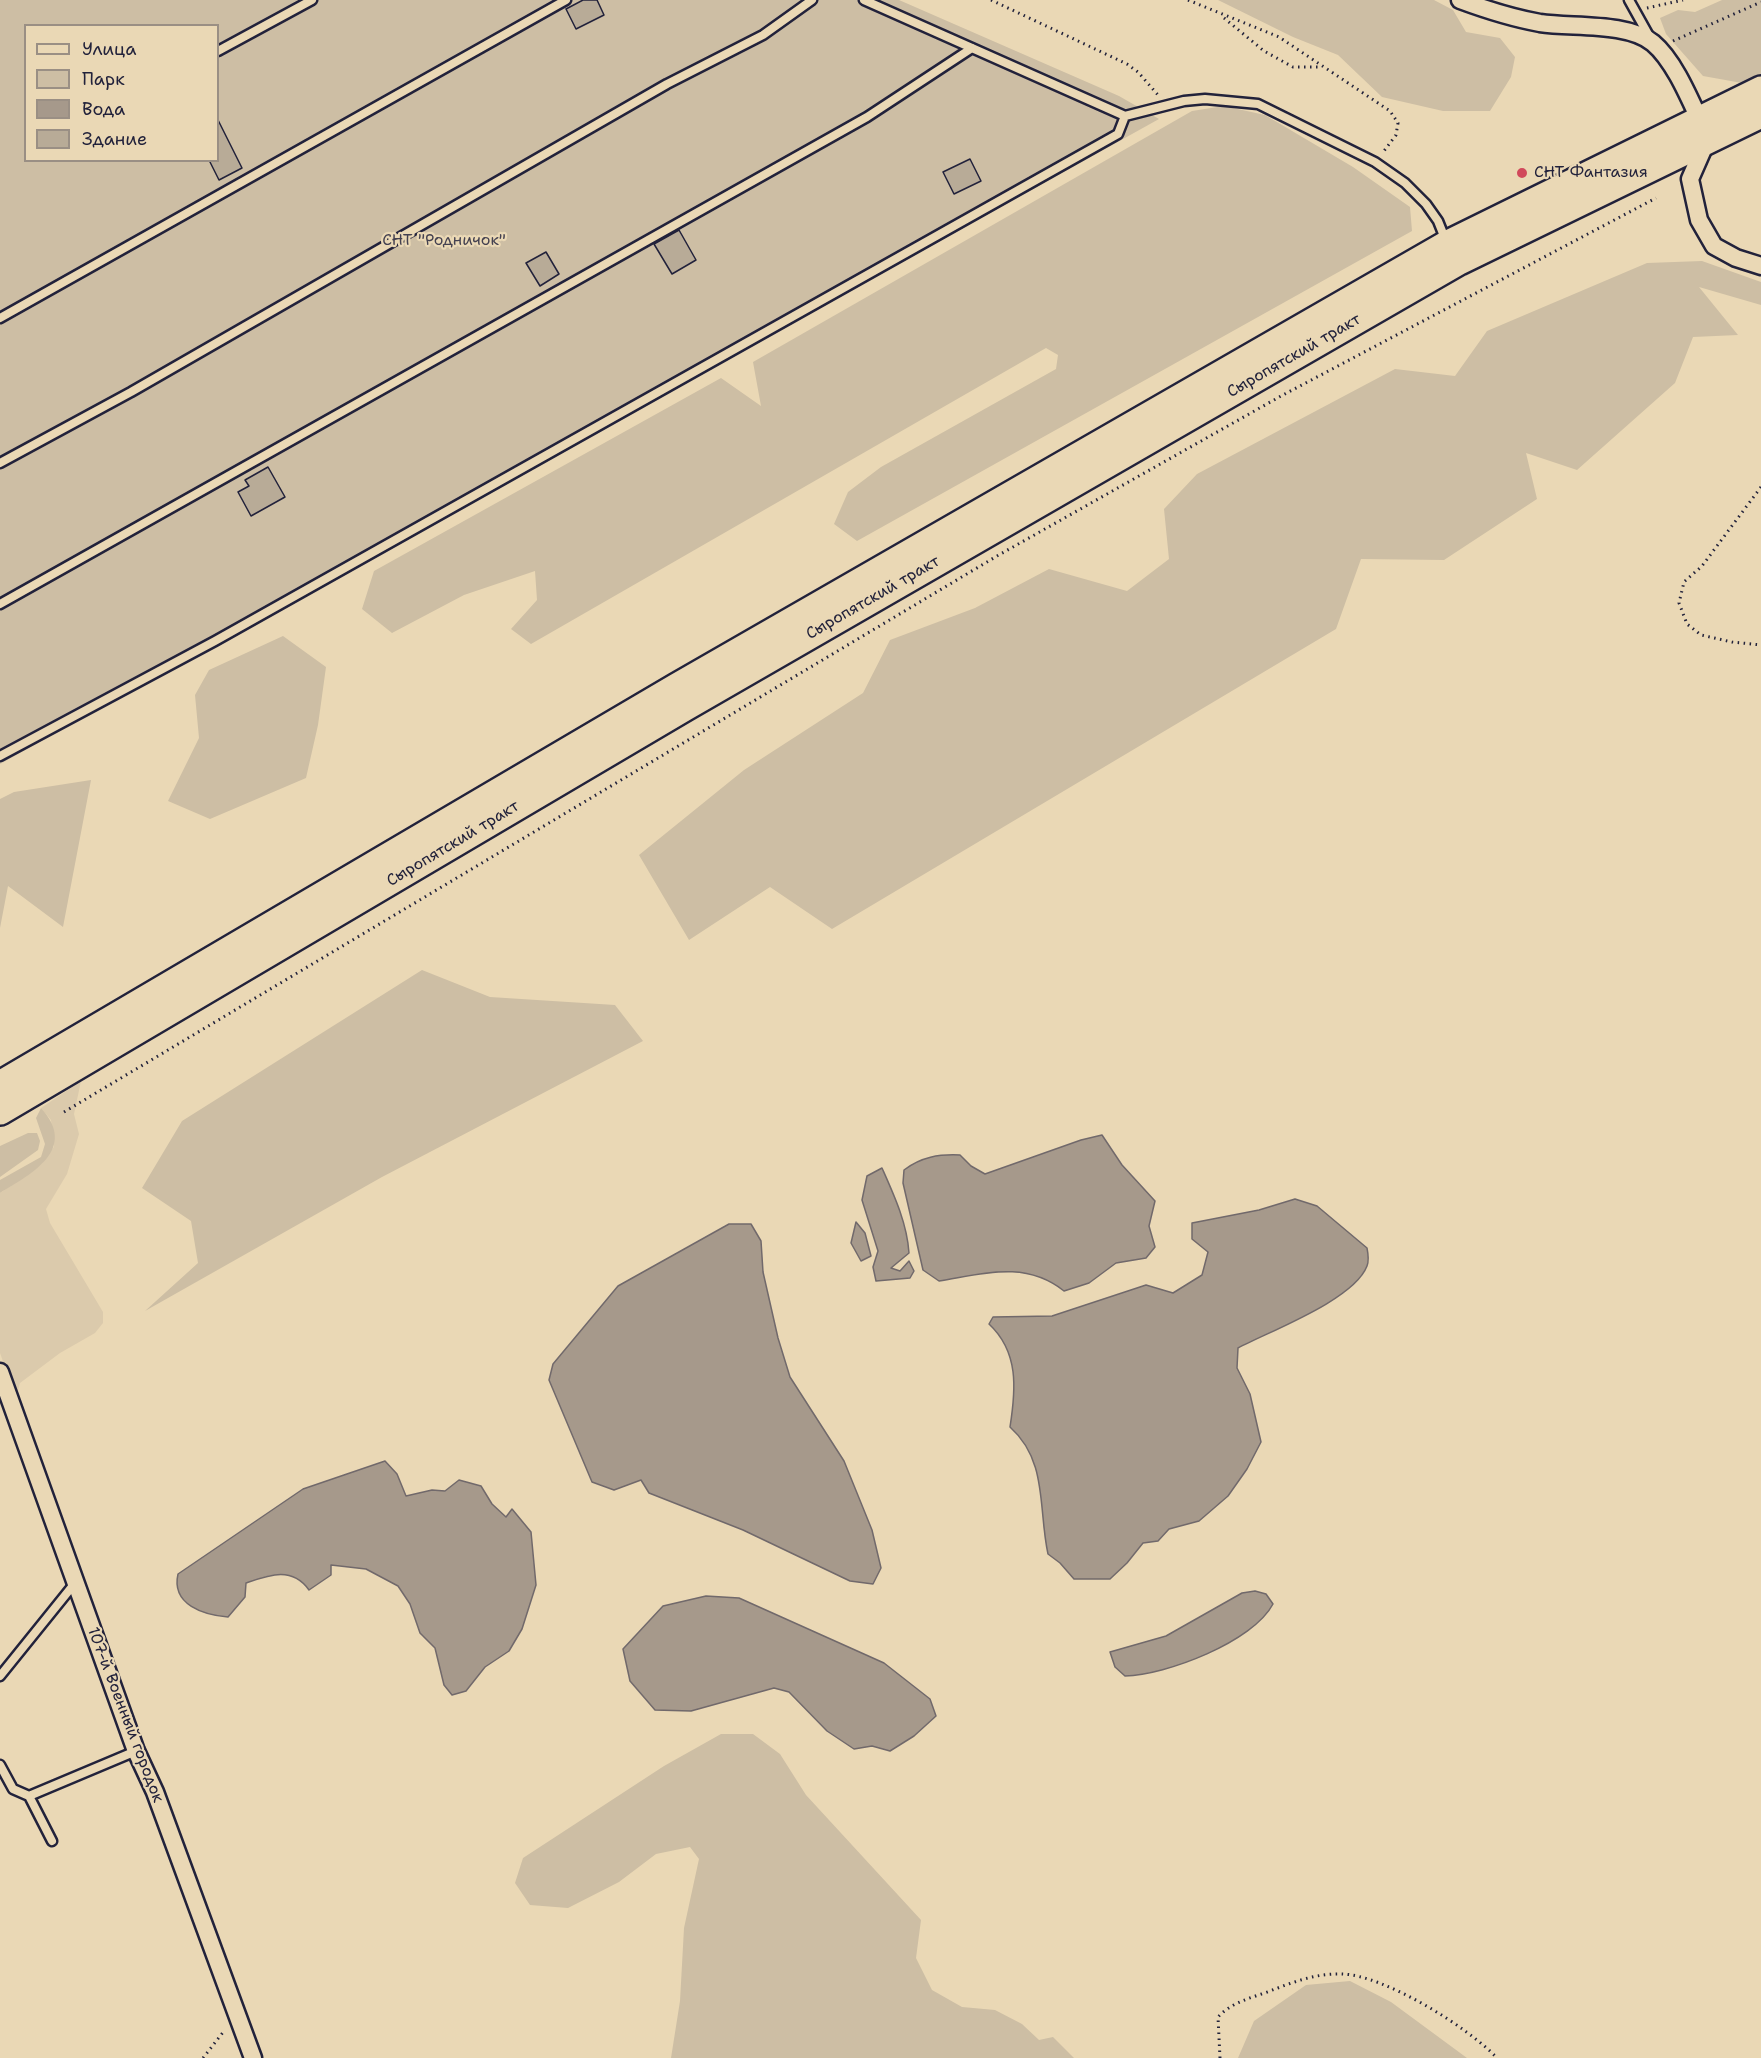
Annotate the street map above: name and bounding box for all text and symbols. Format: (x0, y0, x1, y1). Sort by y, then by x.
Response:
legend (24, 24, 219, 162)
text: Улица (82, 37, 136, 61)
text: Парк (82, 67, 125, 91)
text: Вода (82, 97, 125, 121)
text: Здание (82, 127, 147, 151)
place label: СНТ Фантазия (1534, 163, 1648, 183)
marker: СНТ Фантазия (1515, 166, 1529, 180)
park label: СНТ "Родничок" (382, 231, 506, 251)
street label: Сыропятский тракт (1224, 310, 1364, 402)
street label: Сыропятский тракт (803, 552, 943, 644)
street label: Сыропятский тракт (383, 797, 523, 891)
street label: 107-й Военный городок (83, 1625, 167, 1805)

